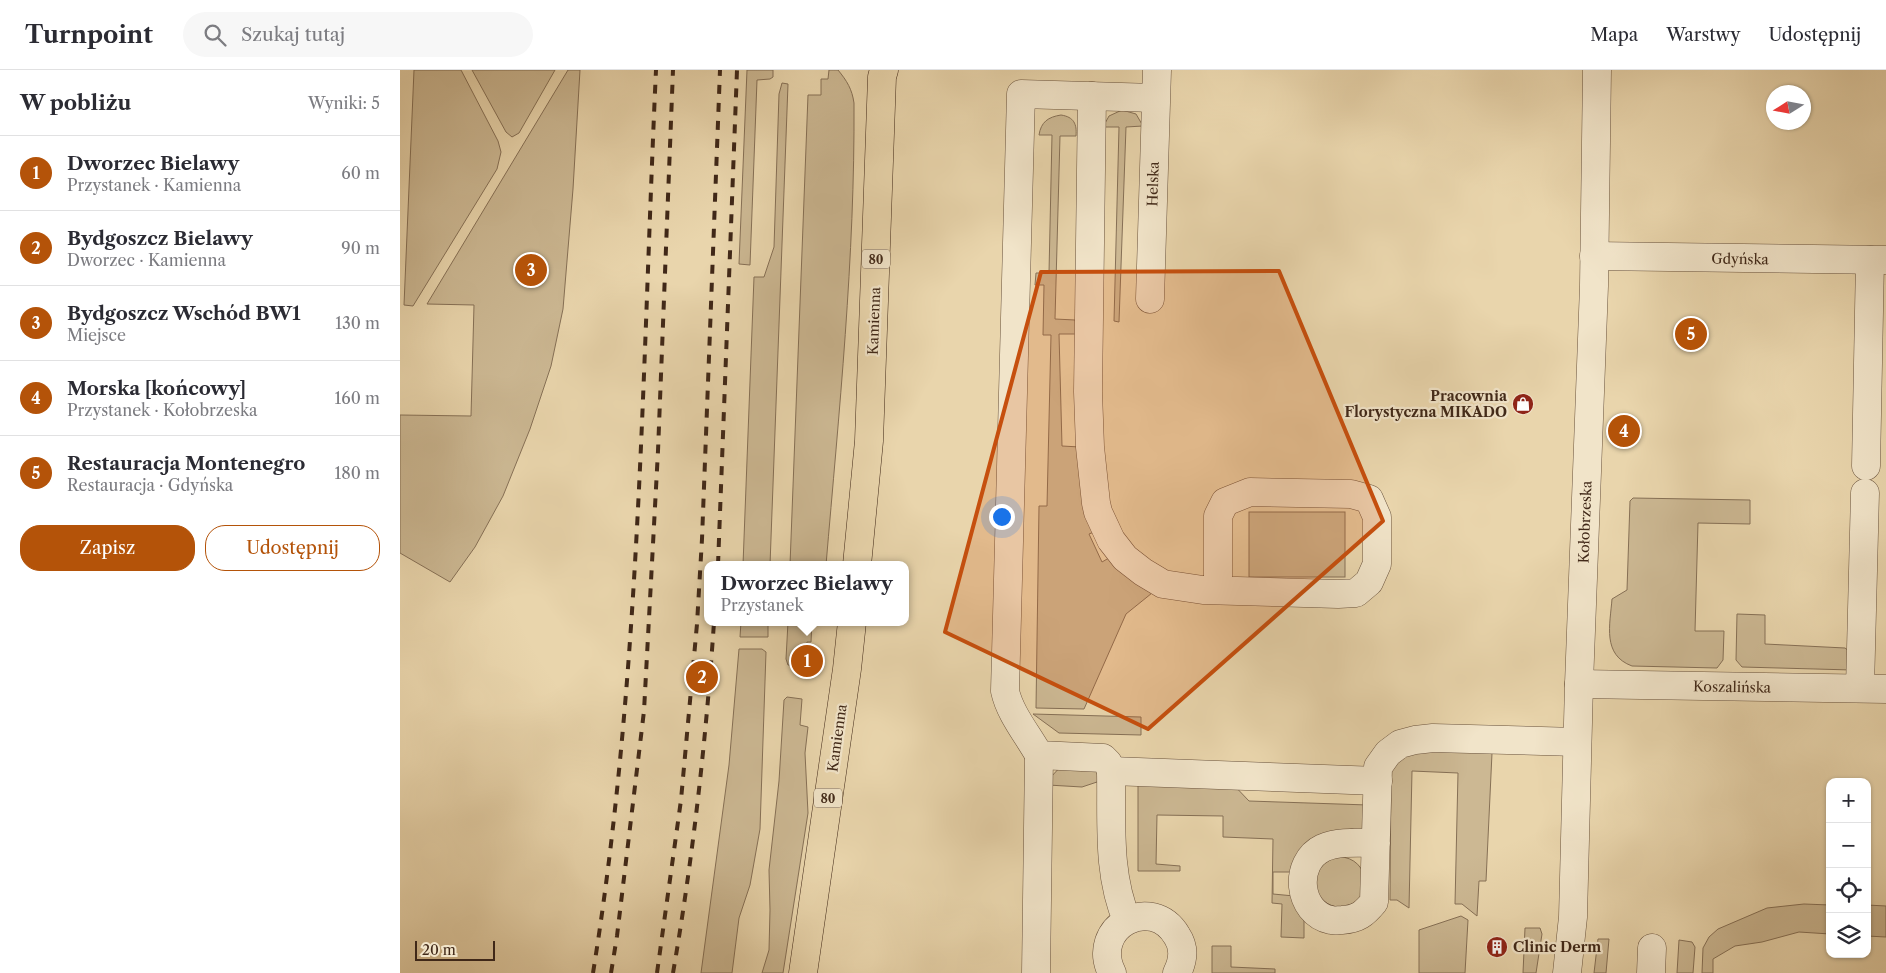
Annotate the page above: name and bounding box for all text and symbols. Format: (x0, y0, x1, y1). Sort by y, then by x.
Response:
search box (183, 12, 533, 57)
text: Turnpoint (25, 20, 153, 49)
icon: search (201, 21, 229, 49)
text: Szukaj tutaj (241, 23, 345, 46)
text: Mapa (1590, 24, 1638, 46)
text: Warstwy (1666, 24, 1740, 46)
text: Udostępnij (1768, 24, 1861, 46)
north arrow (1766, 85, 1811, 130)
text: W pobliżu (20, 90, 131, 115)
text: Wyniki: 5 (308, 93, 380, 113)
text: Dworzec Bielawy (67, 152, 239, 175)
street label: Helska (1143, 161, 1163, 207)
text: 1 (32, 163, 40, 183)
text: 60 m (341, 163, 380, 183)
text: Przystanek · Kamienna (67, 175, 241, 195)
text: Bydgoszcz Bielawy (67, 227, 253, 250)
text: 2 (31, 238, 41, 258)
text: 90 m (341, 238, 380, 258)
text: Dworzec · Kamienna (67, 250, 226, 270)
road number: 80 (862, 250, 890, 268)
street label: Gdyńska (1711, 250, 1769, 269)
pin: 3 (515, 251, 547, 289)
street label: Kamienna (864, 286, 884, 355)
text: Bydgoszcz Wschód BW1 (67, 302, 301, 325)
text: 3 (31, 313, 41, 333)
text: 130 m (335, 313, 380, 333)
pin: 5 (1675, 315, 1707, 353)
text: Miejsce (67, 325, 126, 345)
text: Morska [końcowy] (67, 377, 246, 400)
place label: Pracownia Florystyczna MIKADO (1344, 387, 1508, 421)
text: 4 (31, 388, 41, 408)
text: 160 m (335, 388, 380, 408)
shop icon: Pracownia Florystyczna MIKADO (1511, 392, 1535, 416)
text: Przystanek · Kołobrzeska (67, 400, 257, 420)
pin: 4 (1608, 412, 1640, 450)
text: Restauracja Montenegro (67, 452, 305, 475)
text: 5 (32, 463, 40, 483)
text: 180 m (334, 463, 380, 483)
text: Restauracja · Gdyńska (67, 475, 233, 495)
street label: Kołobrzeska (1575, 480, 1595, 564)
your location (989, 504, 1015, 530)
button: Zapisz (20, 525, 195, 571)
button: Udostępnij (205, 525, 380, 571)
popup (704, 561, 909, 626)
text: Dworzec Bielawy (720, 572, 893, 595)
text: Przystanek (720, 595, 804, 615)
pin: 1 (791, 642, 823, 680)
pin: 2 (686, 658, 718, 696)
street label: Koszalińska (1693, 677, 1772, 697)
street label: Kamienna (823, 702, 851, 773)
map controls (1826, 778, 1871, 958)
button: + (1826, 778, 1871, 823)
road number: 80 (814, 788, 842, 808)
button: − (1826, 823, 1871, 868)
button: locate (1826, 868, 1871, 913)
button: layers (1826, 913, 1871, 958)
building icon: Clinic Derm (1485, 935, 1509, 959)
scale bar (415, 938, 495, 961)
place label: Clinic Derm (1513, 938, 1601, 956)
text: 20 m (422, 941, 456, 959)

